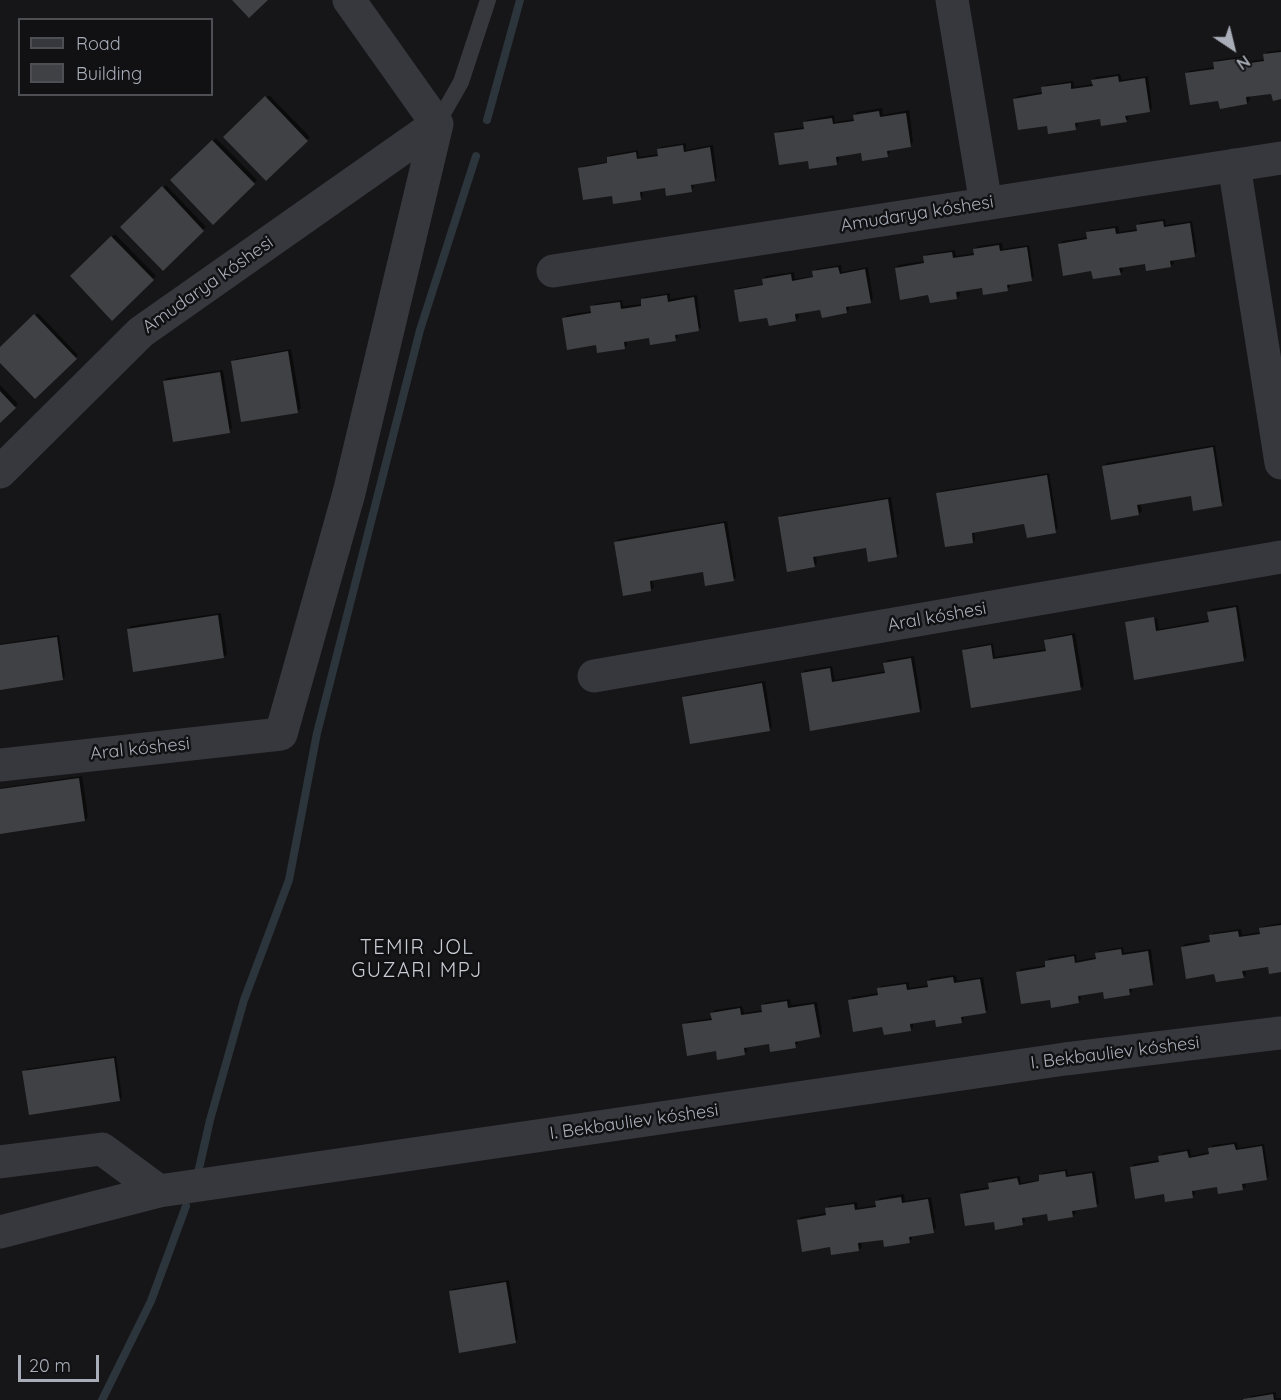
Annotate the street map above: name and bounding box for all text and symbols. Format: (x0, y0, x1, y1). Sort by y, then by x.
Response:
legend (18, 18, 213, 96)
north arrow (1203, 18, 1263, 78)
text: Road (76, 32, 121, 55)
text: N (1233, 51, 1254, 74)
text: Building (76, 62, 142, 85)
street label: Amudarya kóshesi (839, 191, 995, 237)
street label: Amudarya kóshesi (138, 232, 278, 338)
street label: Aral kóshesi (886, 598, 988, 636)
street label: Aral kóshesi (89, 733, 191, 765)
district label: TEMIR JOL GUZARI MPJ (351, 936, 483, 983)
street label: I. Bekbauliev kóshesi (1029, 1032, 1201, 1074)
street label: I. Bekbauliev kóshesi (548, 1099, 720, 1145)
scale bar (21, 1343, 102, 1381)
text: 20 m (29, 1354, 71, 1377)

